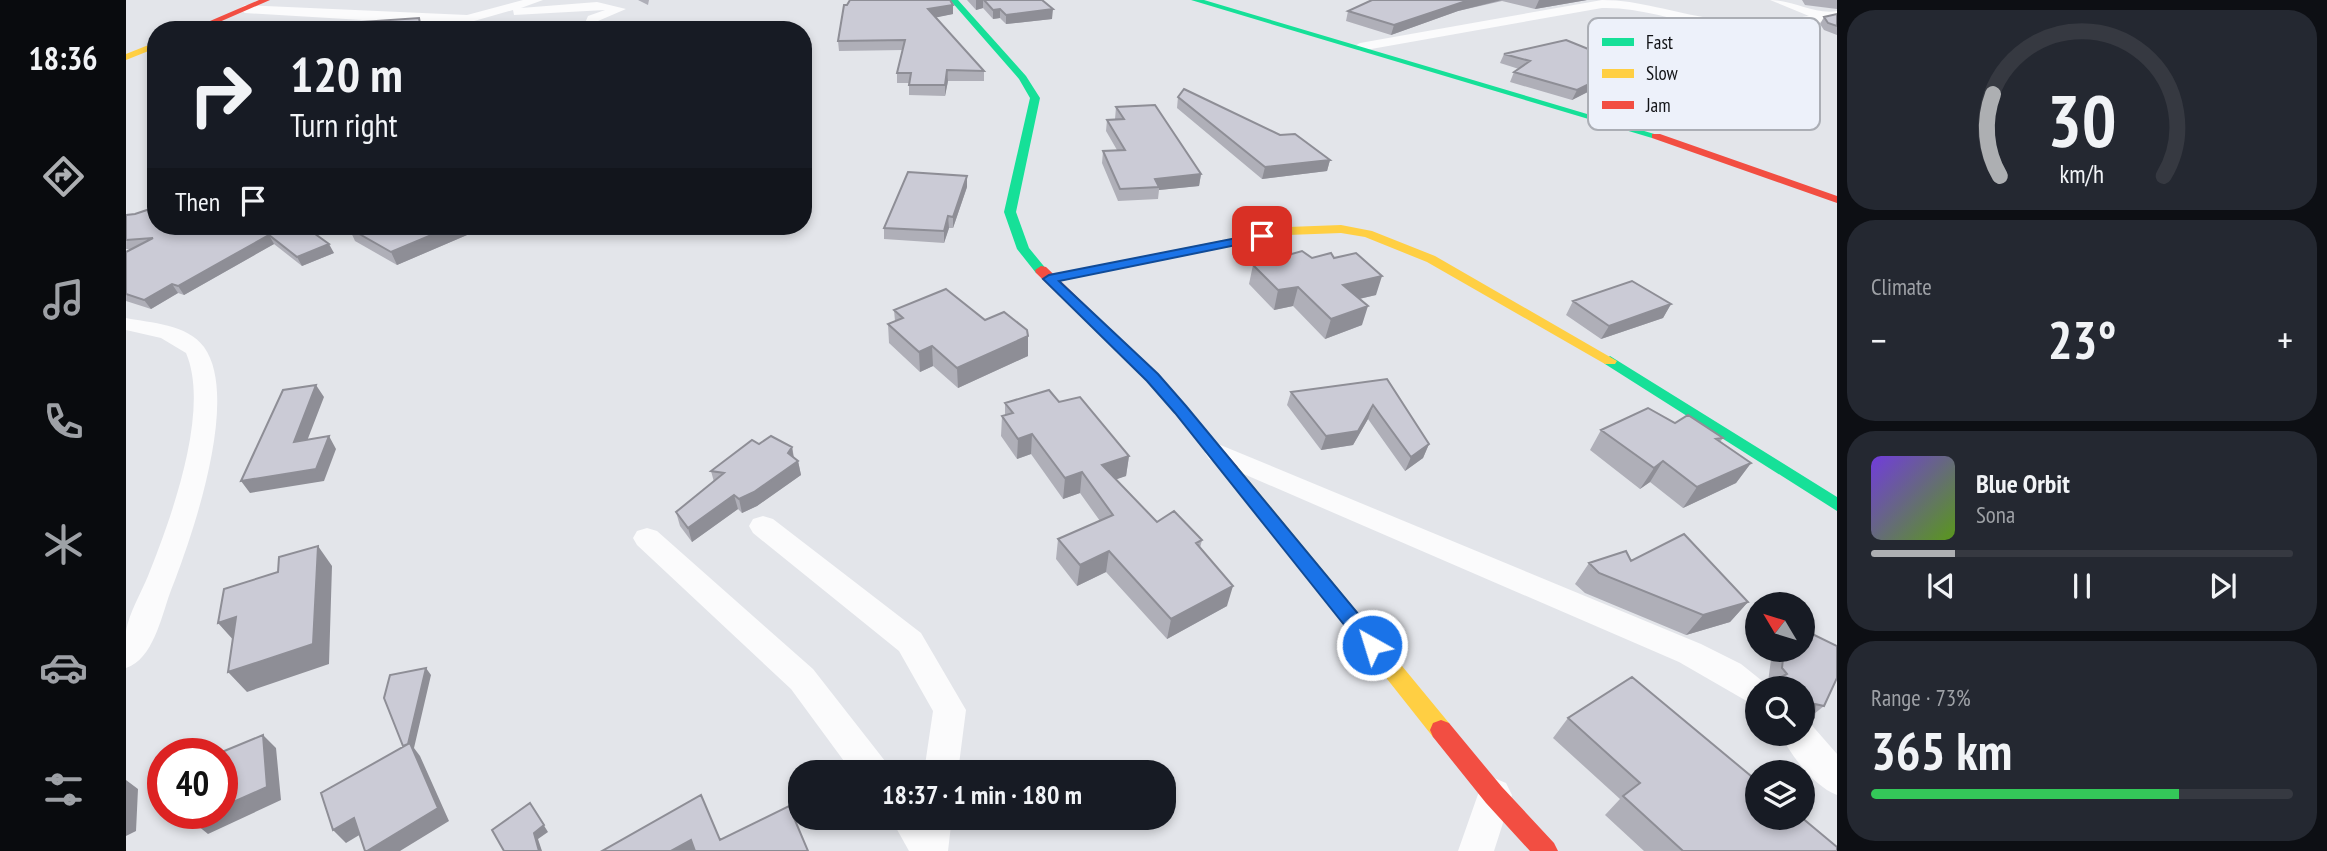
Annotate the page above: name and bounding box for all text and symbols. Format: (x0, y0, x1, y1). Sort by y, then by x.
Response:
legend (1588, 18, 1820, 130)
text: Fast (1646, 30, 1674, 54)
text: 18:36 (28, 37, 98, 79)
text: 120 m (290, 42, 403, 106)
icon: right (175, 49, 266, 140)
text: Slow (1646, 61, 1679, 85)
text: 30 (2047, 73, 2117, 167)
text: Jam (1645, 93, 1671, 117)
text: Turn right (290, 104, 398, 146)
icon: directions (39, 152, 88, 201)
text: km/h (2060, 158, 2104, 190)
icon: arrive (234, 182, 272, 220)
text: Then (175, 185, 220, 218)
pin (1232, 206, 1292, 266)
icon: arrive (1243, 217, 1281, 255)
text: Climate (1871, 272, 1932, 301)
icon: music (39, 275, 88, 324)
text: 23° (2048, 306, 2116, 373)
text: − (1871, 315, 1887, 364)
text: + (2277, 315, 2293, 364)
icon: phone (39, 397, 88, 446)
text: Blue Orbit (1976, 467, 2070, 500)
text: Sona (1976, 500, 2015, 529)
icon: climate (39, 520, 88, 569)
icon: previous (1922, 567, 1960, 605)
icon: pause (2063, 567, 2101, 605)
icon: next (2204, 567, 2242, 605)
north arrow (1745, 592, 1815, 662)
map controls (1745, 592, 1815, 830)
position arrow (1335, 608, 1409, 682)
icon: car (39, 643, 88, 692)
button: search (1745, 676, 1815, 746)
text: Range · 73% (1871, 683, 1971, 712)
text: 365 km (1871, 717, 2012, 784)
speed limit sign: 40 (147, 738, 238, 829)
button: layers (1745, 760, 1815, 830)
icon: filters (39, 765, 88, 814)
text: 18:37 · 1 min · 180 m (882, 778, 1082, 811)

